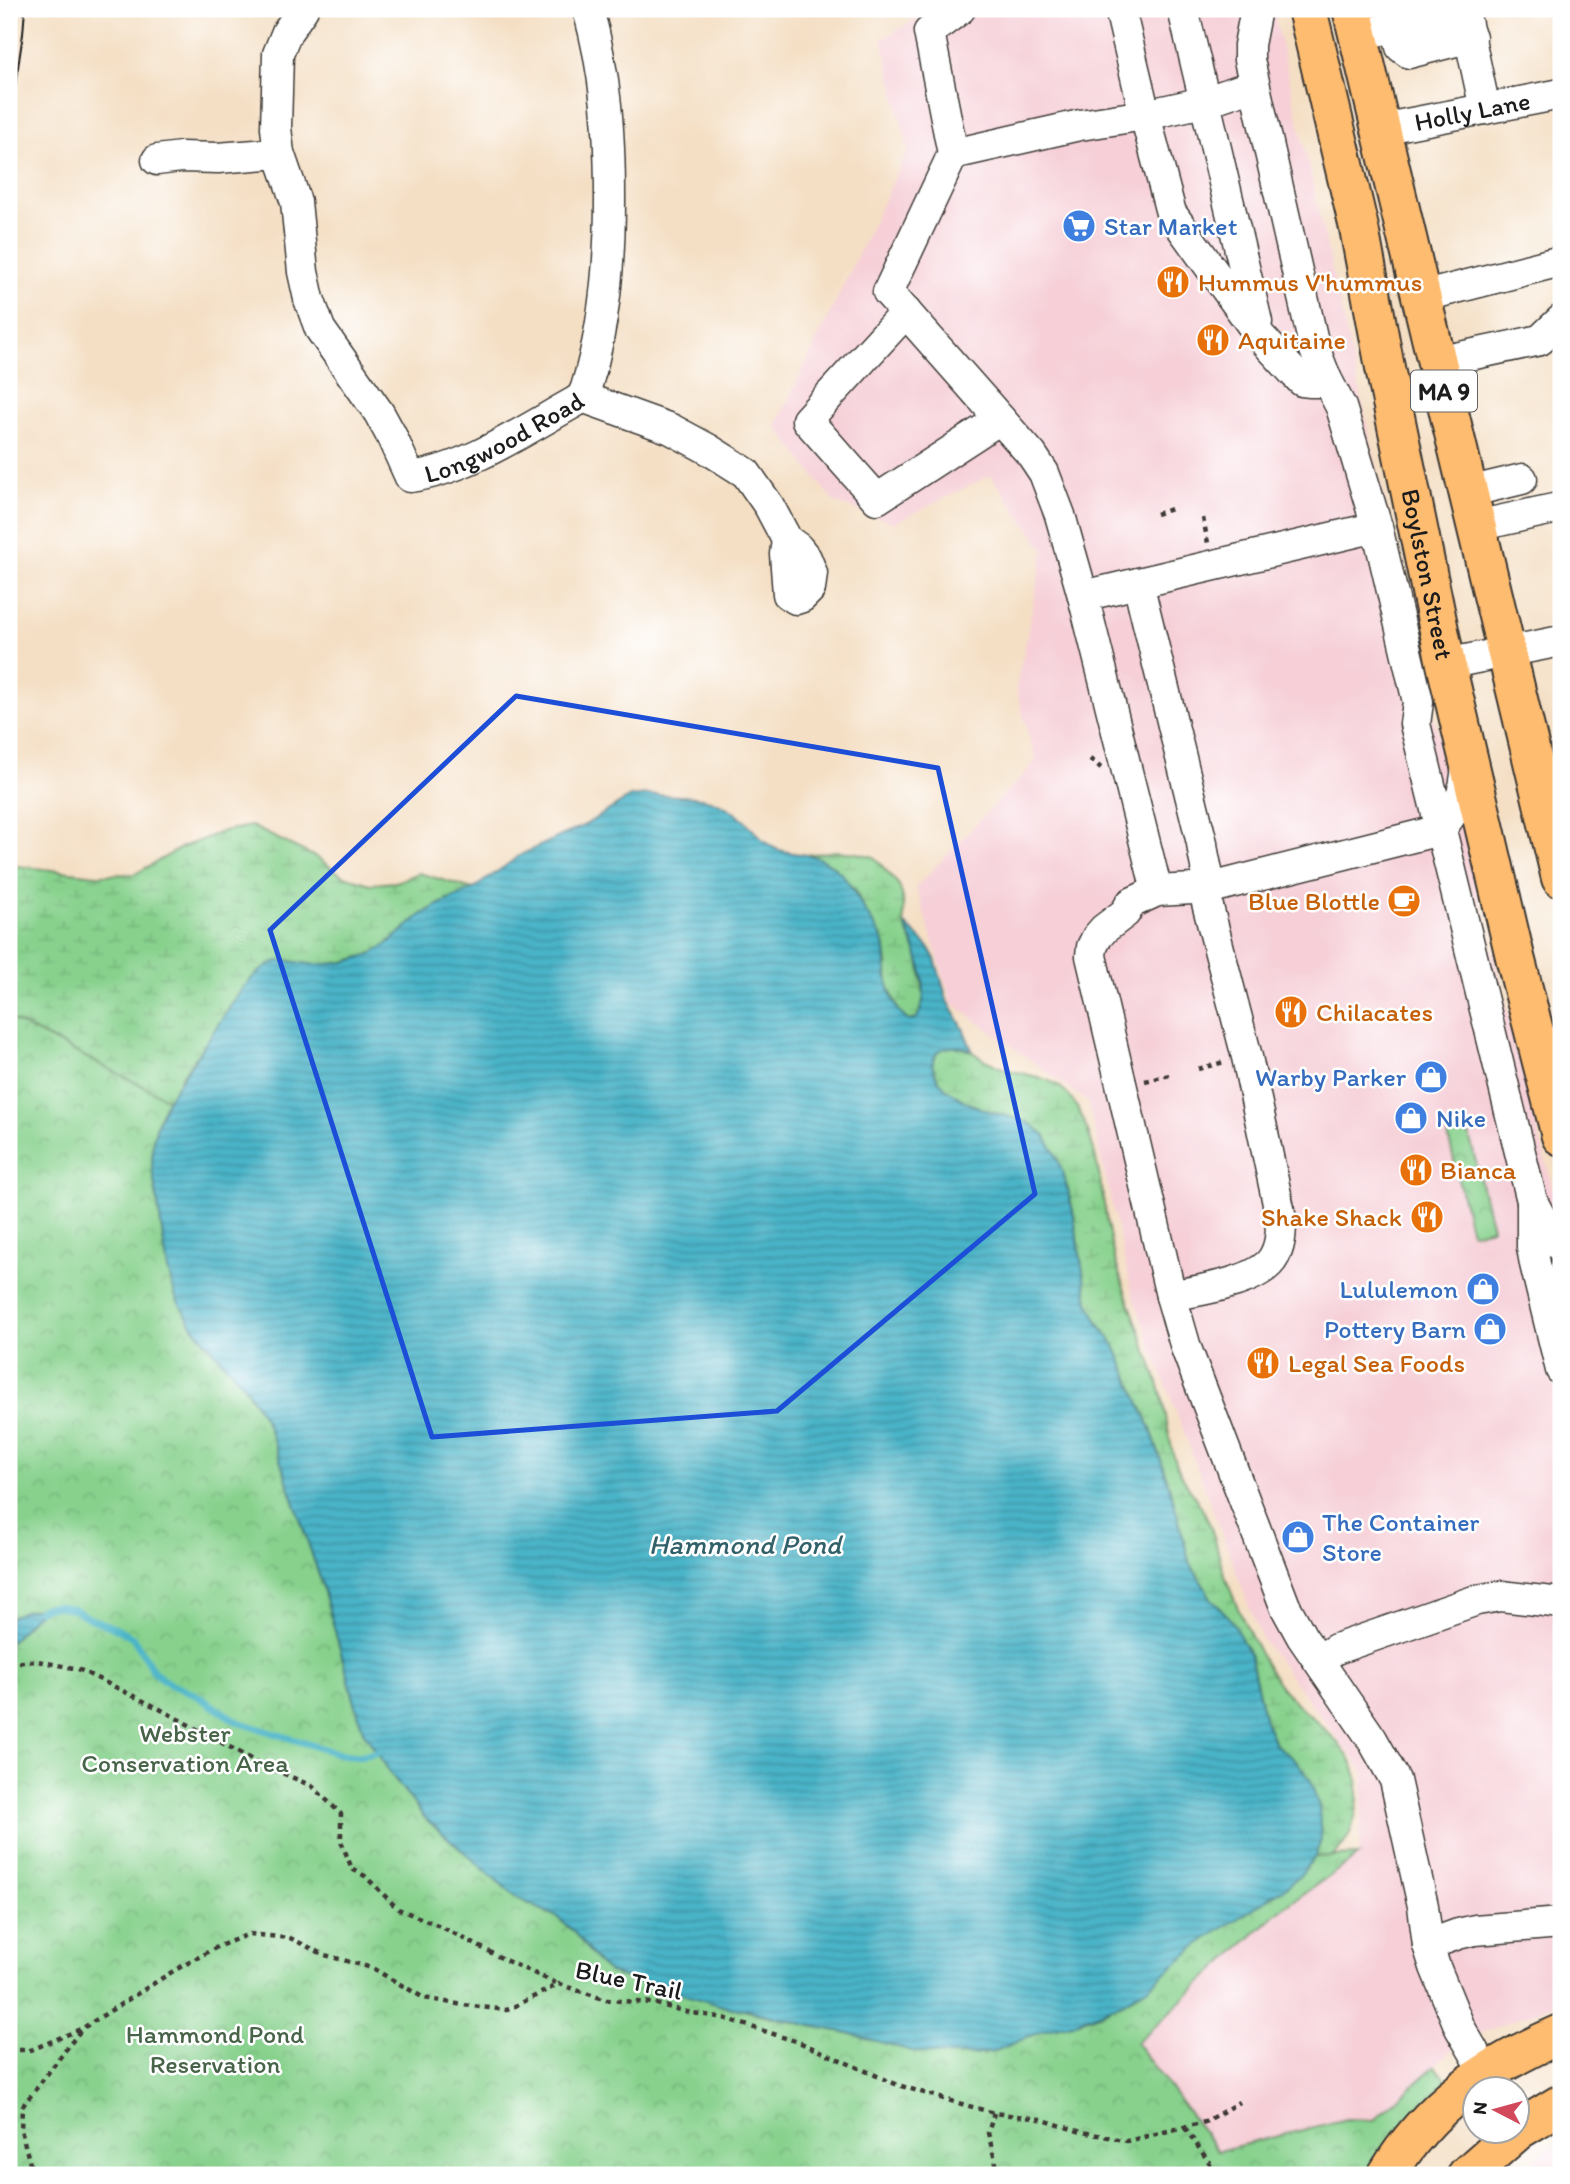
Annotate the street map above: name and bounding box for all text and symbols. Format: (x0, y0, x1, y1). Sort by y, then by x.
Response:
street label: Holly Lane (1412, 84, 1533, 138)
supermarket icon: Star Market (1060, 207, 1098, 245)
place label: Star Market (1104, 210, 1238, 242)
restaurant icon: Hummus V'hummus (1154, 263, 1192, 301)
place label: Hummus V'hummus (1198, 266, 1422, 298)
restaurant icon: Aquitaine (1194, 321, 1232, 359)
place label: Aquitaine (1238, 324, 1346, 356)
road number: MA 9 (1411, 370, 1477, 412)
street label: Longwood Road (421, 385, 590, 490)
street label: Boylston Street (1394, 486, 1461, 663)
cafe icon: Blue Blottle (1385, 882, 1423, 920)
place label: Blue Blottle (1248, 885, 1380, 917)
restaurant icon: Chilacates (1272, 993, 1310, 1031)
place label: Chilacates (1316, 996, 1433, 1028)
shop icon: Warby Parker (1412, 1058, 1450, 1096)
place label: Warby Parker (1255, 1061, 1407, 1093)
shop icon: Nike (1392, 1099, 1430, 1137)
place label: Nike (1436, 1102, 1486, 1134)
restaurant icon: Bianca (1397, 1151, 1435, 1189)
place label: Bianca (1440, 1154, 1517, 1186)
restaurant icon: Shake Shack (1408, 1198, 1446, 1236)
place label: Shake Shack (1261, 1201, 1402, 1233)
shop icon: Lululemon (1464, 1270, 1502, 1308)
place label: Lululemon (1339, 1273, 1458, 1305)
shop icon: Pottery Barn (1471, 1310, 1509, 1348)
place label: Pottery Barn (1324, 1313, 1466, 1345)
restaurant icon: Legal Sea Foods (1244, 1344, 1282, 1382)
place label: Legal Sea Foods (1288, 1347, 1465, 1379)
place label: The Container Store (1322, 1506, 1480, 1568)
shop icon: The Container Store (1279, 1518, 1317, 1556)
water label: Hammond Pond (649, 1527, 844, 1561)
park label: Webster Conservation Area (81, 1717, 289, 1779)
street label: Blue Trail (573, 1953, 685, 2007)
park label: Hammond Pond Reservation (126, 2018, 304, 2080)
north arrow (1462, 2076, 1532, 2146)
text: N (1467, 2101, 1492, 2116)

